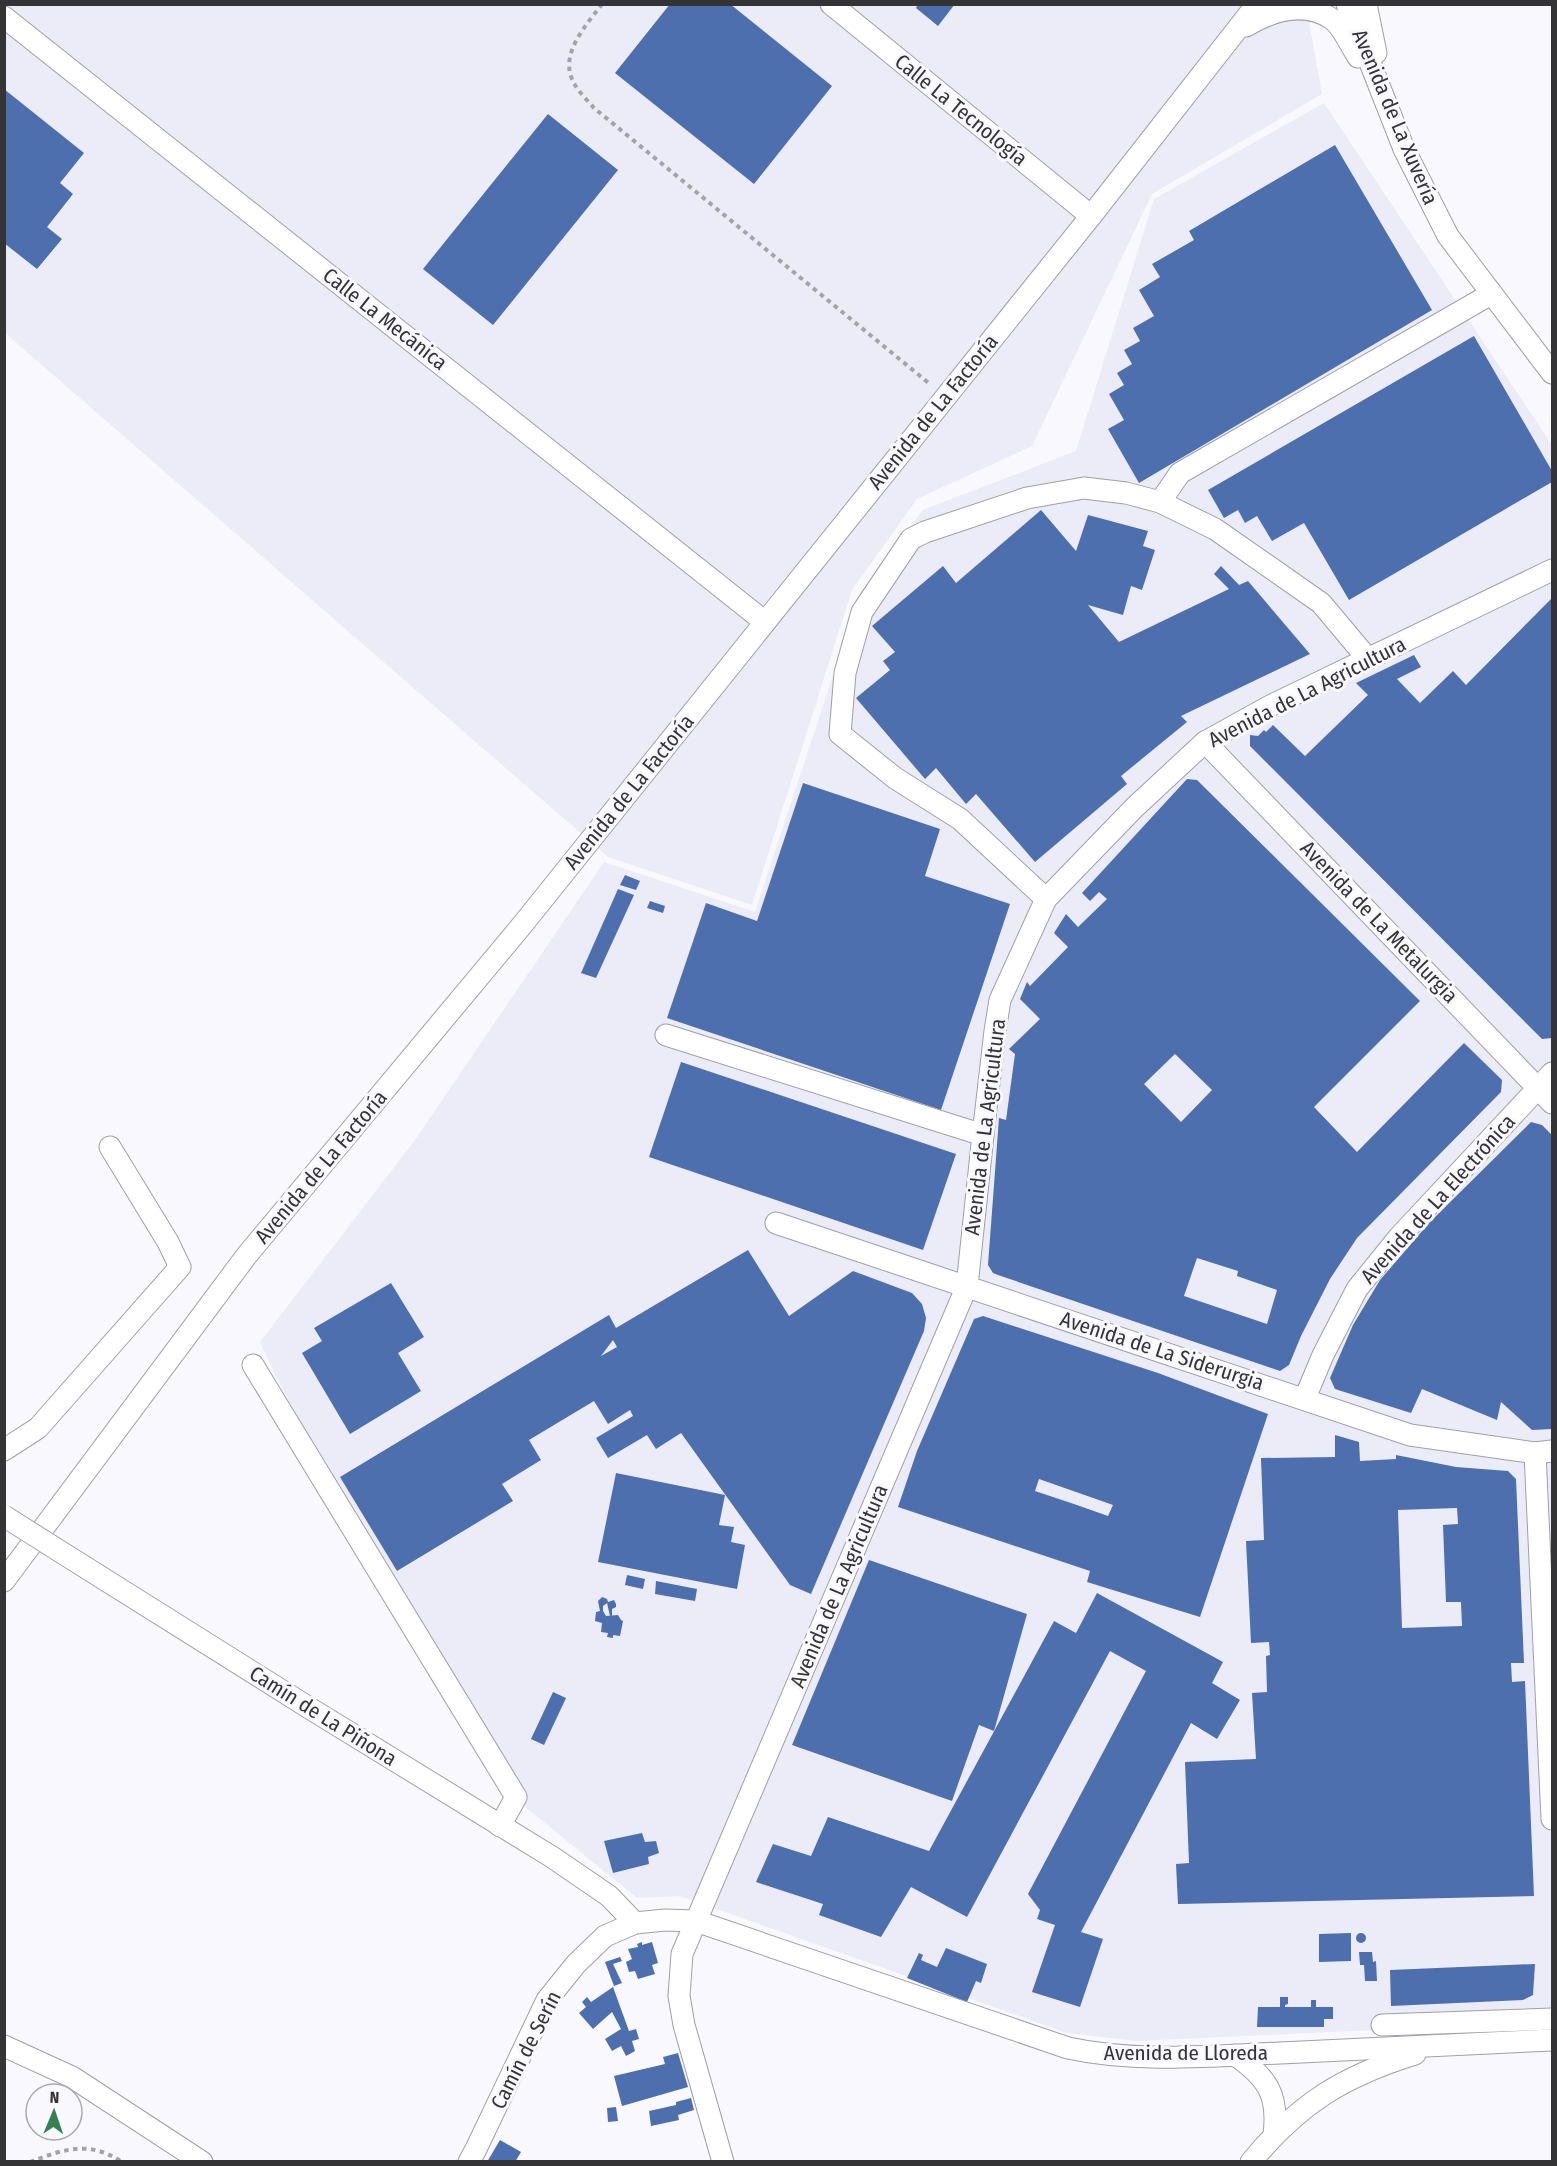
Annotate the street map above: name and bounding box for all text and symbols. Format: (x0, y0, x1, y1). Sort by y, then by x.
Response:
street label: Avenida de La Xuvería (1346, 25, 1444, 209)
street label: Calle La Tecnología (889, 49, 1033, 171)
street label: Calle La Mecánica (317, 262, 453, 376)
street label: Avenida de La Factoría (862, 329, 1004, 495)
street label: Avenida de La Agricultura (1204, 631, 1410, 753)
street label: Avenida de La Factoría (558, 709, 700, 875)
street label: Avenida de La Metalurgia (1295, 835, 1463, 1009)
street label: Avenida de La Agricultura (959, 1017, 1011, 1237)
street label: Avenida de La Factoría (249, 1085, 393, 1249)
street label: Avenida de La Electrónica (1355, 1109, 1521, 1289)
street label: Avenida de La Siderurgia (1057, 1306, 1267, 1396)
street label: Avenida de La Agricultura (784, 1481, 894, 1691)
street label: Camín de La Piñona (244, 1660, 402, 1772)
street label: Camín de Serín (485, 1987, 567, 2113)
street label: Avenida de Lloreda (1104, 2040, 1268, 2066)
north arrow (24, 2082, 84, 2142)
text: N (49, 2088, 60, 2107)

